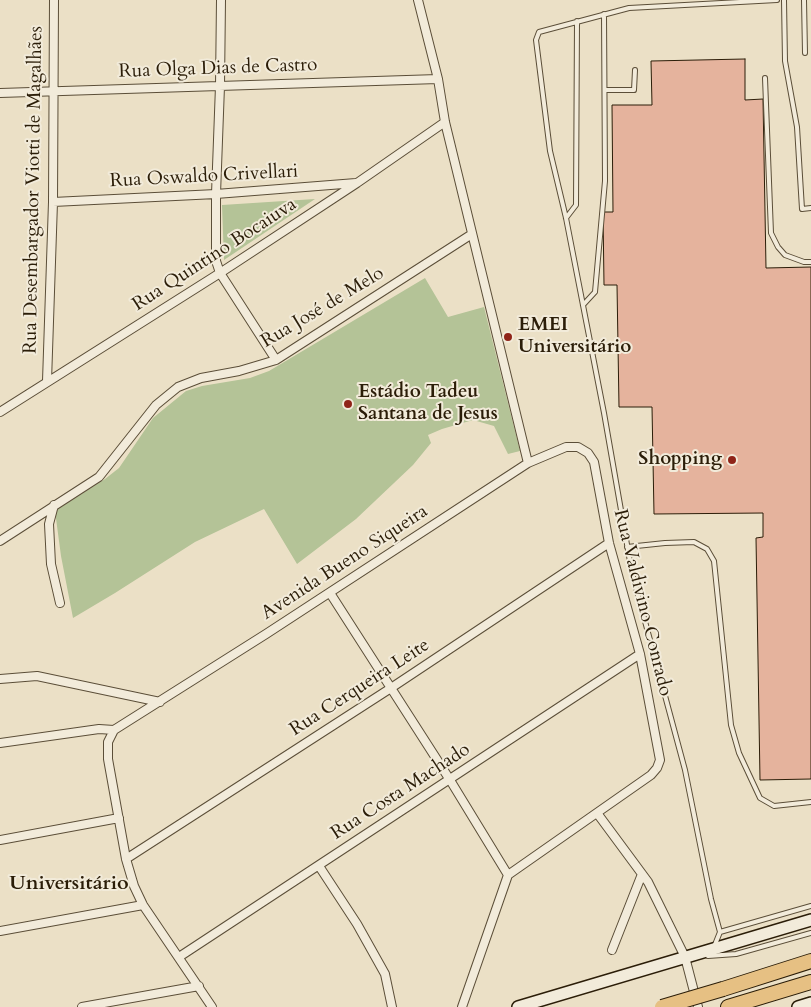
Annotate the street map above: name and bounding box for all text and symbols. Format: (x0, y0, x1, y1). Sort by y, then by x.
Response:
street label: Rua Desembargador Viotti de Magalhães (20, 26, 48, 354)
street label: Rua Olga Dias de Castro (118, 54, 318, 84)
street label: Rua Oswaldo Crivellari (109, 161, 299, 193)
street label: Rua Quintino Bocaiuva (129, 193, 301, 317)
street label: Rua José de Melo (257, 262, 389, 354)
place label: EMEI Universitário (518, 315, 631, 359)
marker: EMEI Universitário (502, 331, 514, 343)
place label: Estádio Tadeu Santana de Jesus (358, 382, 498, 426)
marker: Estádio Tadeu Santana de Jesus (342, 398, 354, 410)
place label: Shopping (638, 449, 722, 471)
marker: Shopping (726, 454, 738, 466)
street label: Avenida Bueno Siqueira (257, 501, 433, 625)
street label: Rua Valdivino Conrado (608, 507, 676, 699)
street label: Rua Cerqueira Leite (286, 634, 434, 742)
street label: Rua Costa Machado (327, 739, 475, 845)
district label: Universitário (9, 872, 129, 896)

